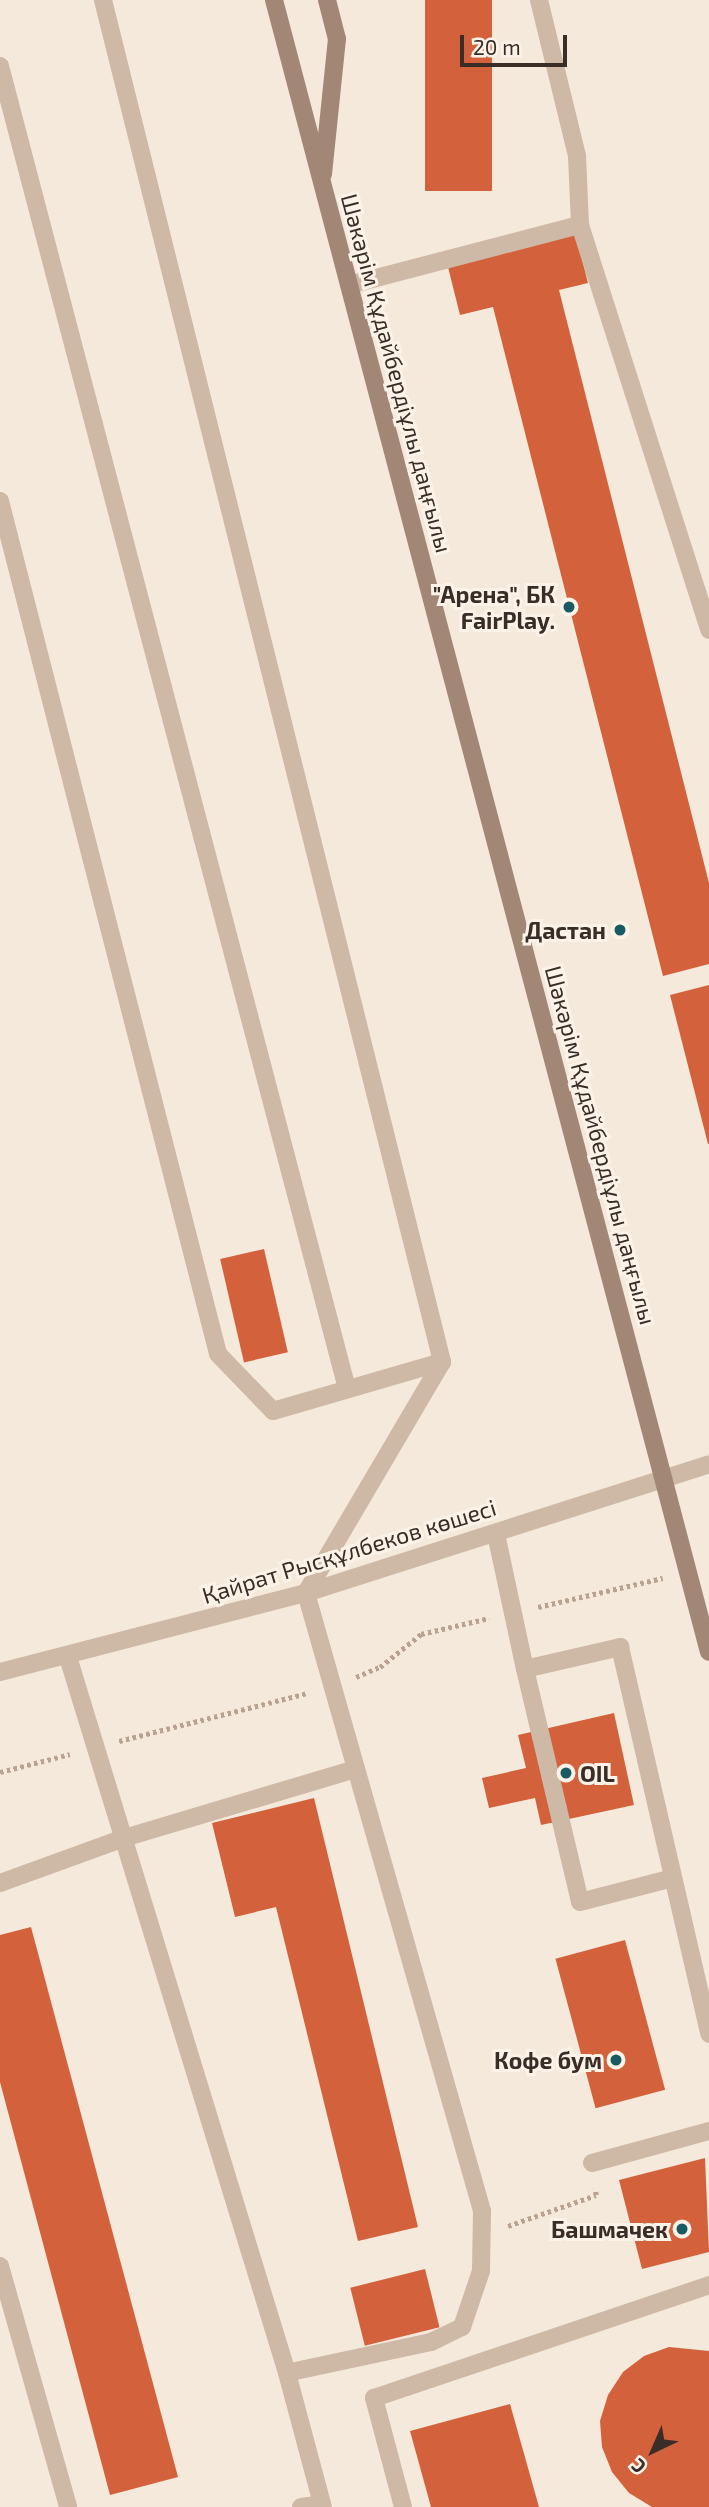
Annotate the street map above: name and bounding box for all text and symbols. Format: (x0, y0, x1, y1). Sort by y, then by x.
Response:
scale bar (464, 21, 571, 65)
text: 20 m (473, 34, 521, 59)
street label: Шәкәрім Құдайбердіұлы даңғылы (336, 191, 458, 555)
place label: "Арена", БК FairPlay. (433, 580, 555, 634)
marker: "Арена", БК FairPlay. (561, 599, 577, 615)
place label: Дастан (525, 916, 606, 944)
marker: Дастан (612, 922, 628, 938)
street label: Шәкәрім Құдайбердіұлы даңғылы (540, 963, 662, 1327)
street label: Қайрат Рысқұлбеков көшесі (199, 1493, 499, 1609)
place label: OIL (580, 1759, 615, 1787)
marker: OIL (558, 1765, 574, 1781)
place label: Кофе бум (494, 2046, 602, 2074)
marker: Кофе бум (608, 2052, 624, 2068)
place label: Башмачек (551, 2215, 668, 2243)
marker: Башмачек (674, 2221, 690, 2237)
north arrow (618, 2416, 688, 2486)
text: С (626, 2454, 650, 2479)

